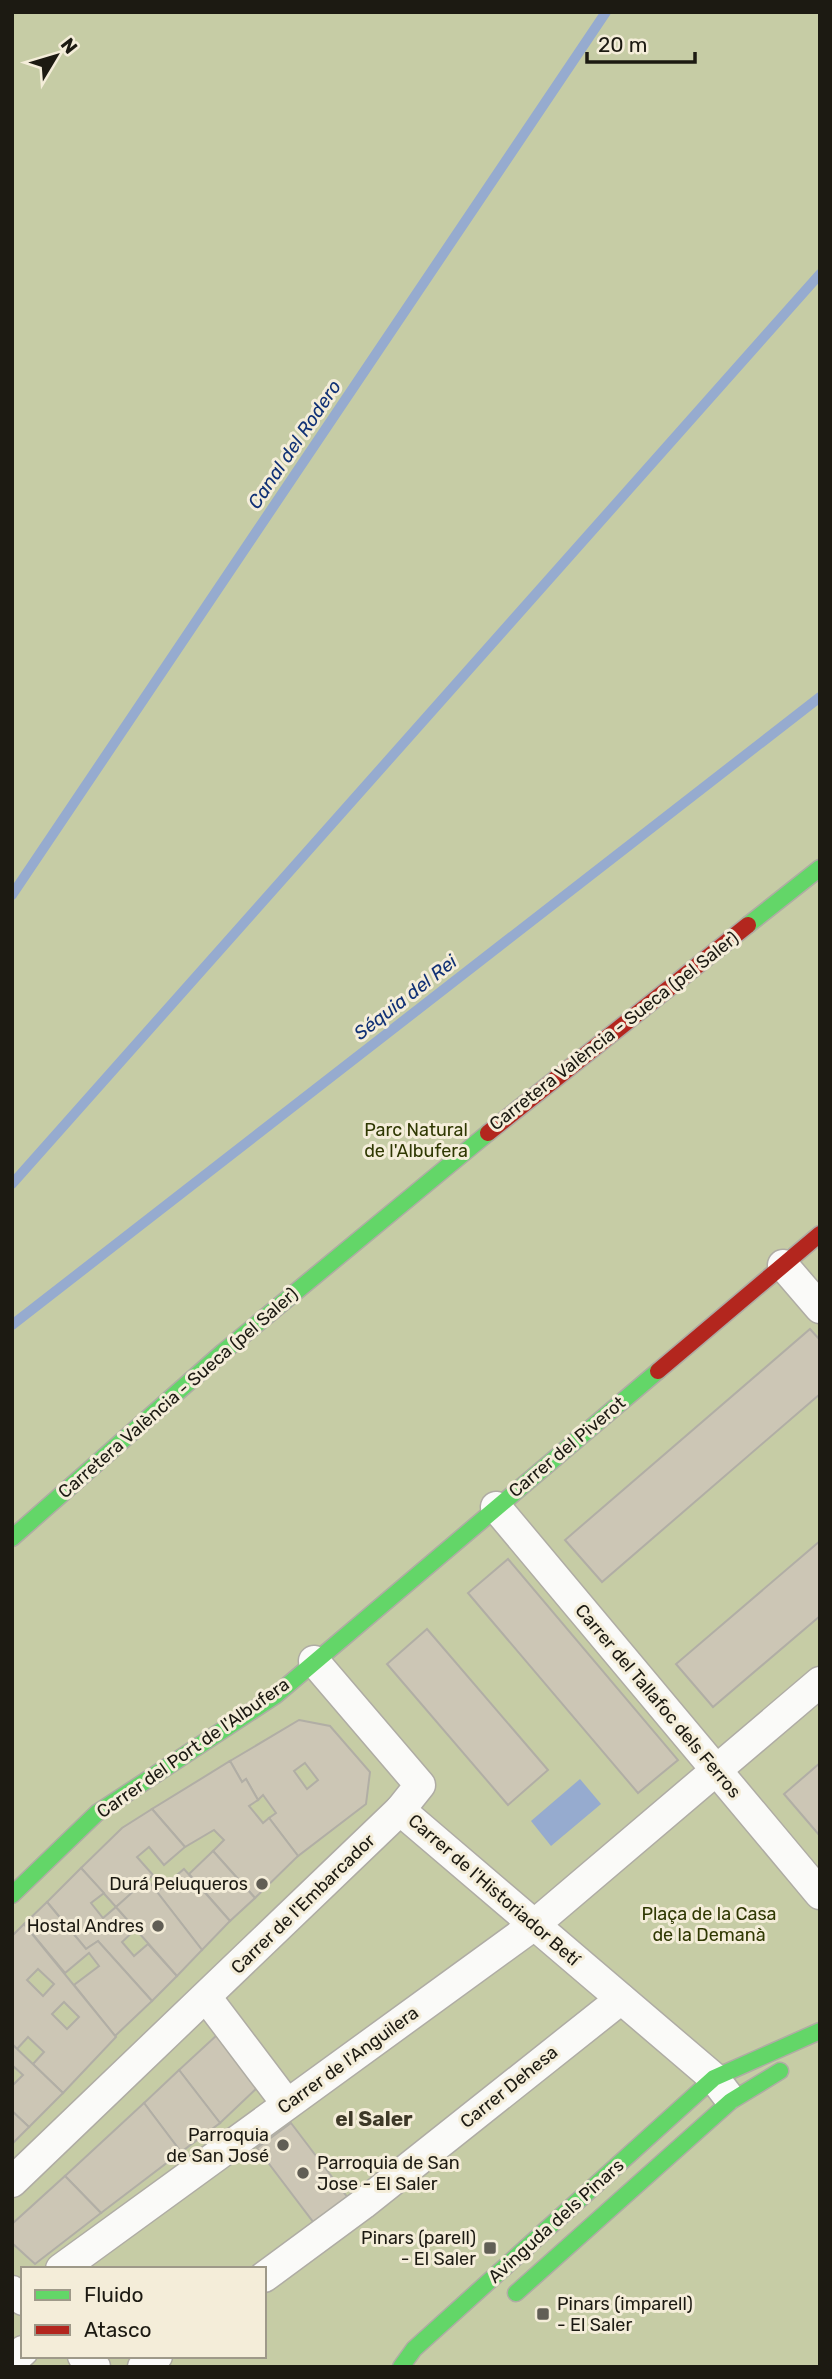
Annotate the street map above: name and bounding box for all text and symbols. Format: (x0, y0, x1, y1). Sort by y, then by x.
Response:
north arrow (21, 21, 91, 91)
scale bar (587, 21, 696, 65)
text: 20 m (598, 32, 647, 57)
text: N (56, 33, 82, 58)
water label: Canal del Rodero (243, 376, 346, 513)
street label: Carretera València - Sueca (pel Saler) (485, 927, 743, 1135)
water label: Séquia del Rei (349, 950, 462, 1045)
park label: Parc Natural de l'Albufera (364, 1119, 468, 1162)
street label: Carretera València - Sueca (pel Saler) (54, 1283, 302, 1503)
street label: Carrer del Piverot (504, 1392, 630, 1502)
street label: Carrer del Tallafoc dels Ferros (570, 1600, 746, 1802)
street label: Carrer del Port de l'Albufera (93, 1673, 293, 1823)
street label: Carrer de l'Historiador Betí (404, 1810, 585, 1972)
street label: Carrer de l'Embarcador (226, 1829, 380, 1979)
place label: Durá Peluqueros (109, 1873, 248, 1895)
marker: Durá Peluqueros (254, 1876, 270, 1892)
park label: Plaça de la Casa de la Demanà (641, 1903, 777, 1946)
place label: Hostal Andres (27, 1915, 144, 1937)
marker: Hostal Andres (150, 1918, 166, 1934)
street label: Carrer de l'Anguilera (273, 2002, 423, 2118)
street label: Carrer Dehesa (456, 2041, 562, 2133)
district label: el Saler (335, 2106, 413, 2131)
place label: Parroquia de San José (166, 2124, 269, 2167)
marker: Parroquia de San José (275, 2137, 291, 2153)
place label: Parroquia de San Jose - El Saler (317, 2152, 460, 2195)
street label: Avinguda dels Pinars (484, 2154, 628, 2288)
marker: Parroquia de San Jose - El Saler (295, 2165, 311, 2181)
place label: Pinars (parell) - El Saler (361, 2227, 476, 2270)
marker: Pinars (parell) - El Saler (482, 2240, 498, 2256)
legend (21, 2267, 266, 2358)
text: Fluido (84, 2282, 144, 2307)
place label: Pinars (imparell) - El Saler (557, 2293, 693, 2336)
marker: Pinars (imparell) - El Saler (535, 2306, 551, 2322)
text: Atasco (84, 2317, 152, 2342)

